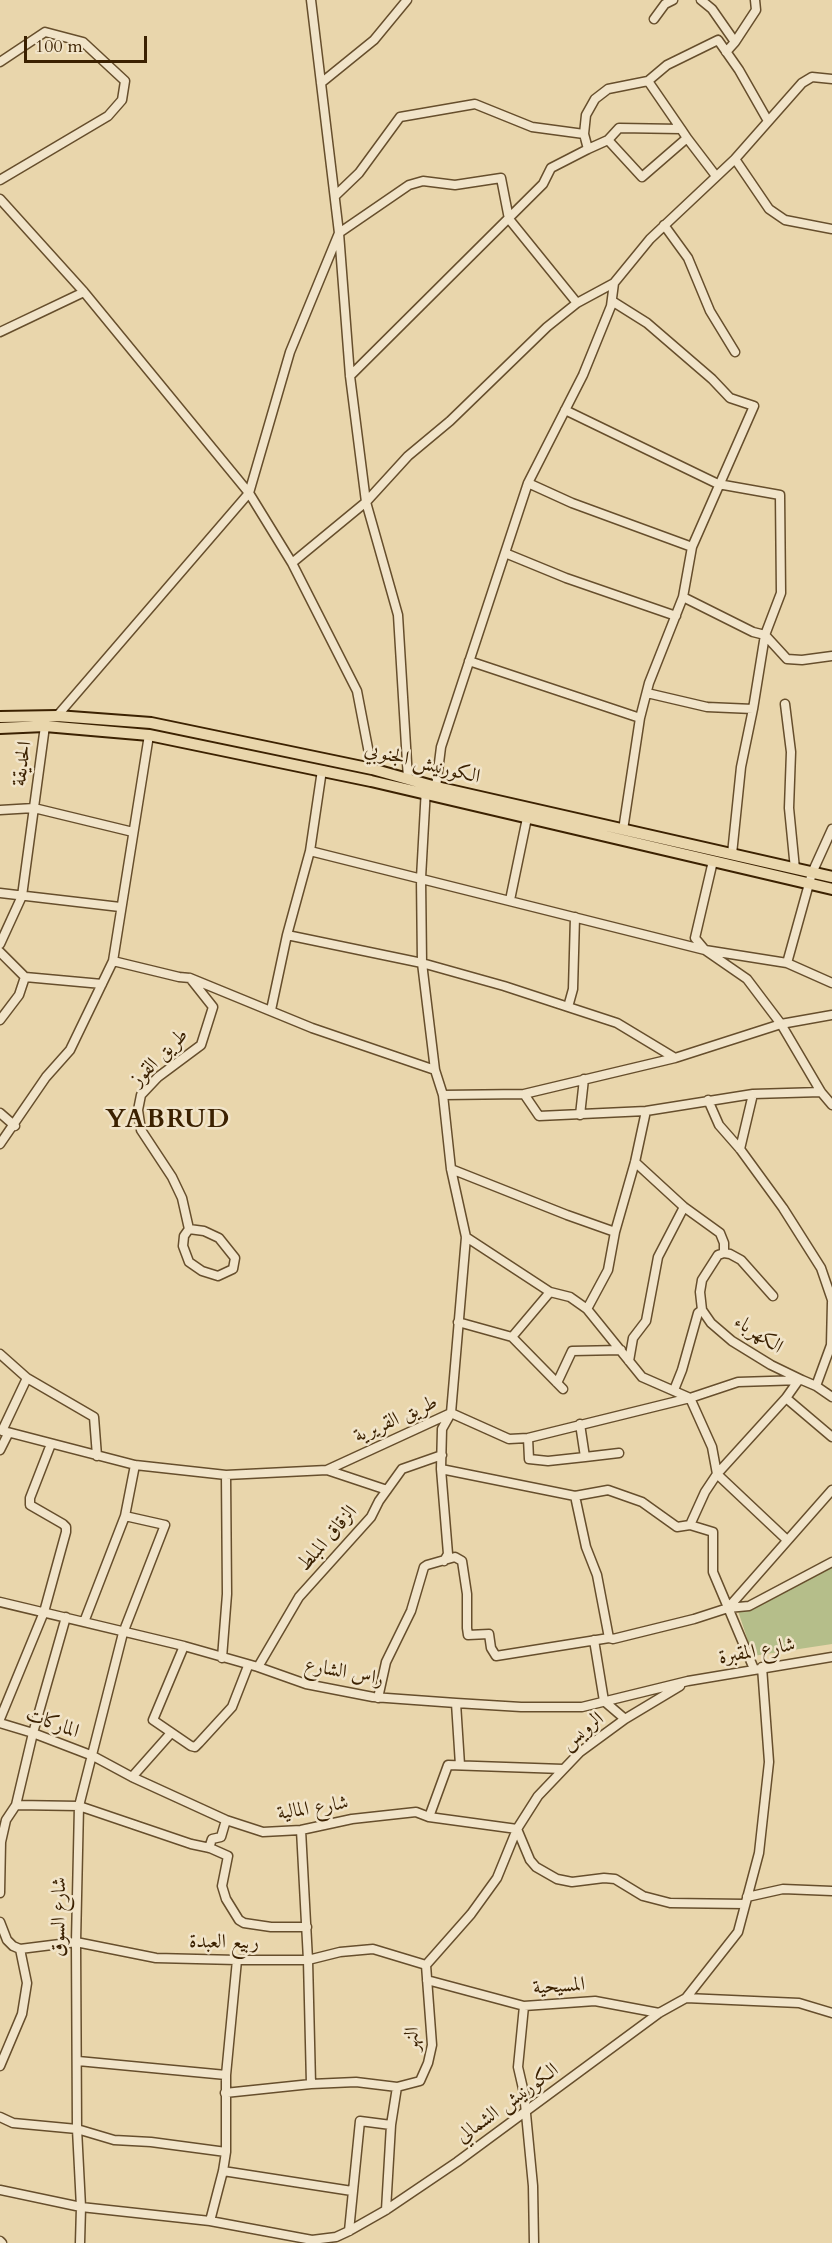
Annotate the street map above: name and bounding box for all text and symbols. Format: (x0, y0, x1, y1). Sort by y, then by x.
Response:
scale bar (27, 24, 150, 62)
text: 100 m (35, 34, 83, 59)
street label: الكورنيش الجنوبي (362, 738, 482, 790)
street label: الحديقة (8, 740, 38, 788)
street label: طريق القوز (126, 1024, 194, 1092)
district label: YABRUD (105, 1105, 231, 1137)
street label: الكهرباء (729, 1310, 787, 1360)
street label: طريق القريرية (350, 1391, 442, 1449)
street label: الزقاق المبلط (293, 1501, 363, 1577)
street label: شارع المقبرة (717, 1633, 797, 1671)
street label: راس الشارع (302, 1654, 386, 1692)
street label: الماركات (22, 1703, 82, 1745)
street label: الرويس (557, 1708, 609, 1756)
street label: شارع المالية (276, 1792, 350, 1826)
street label: شارع السوق (47, 1877, 73, 1957)
street label: ربيع العبدة (189, 1930, 259, 1956)
street label: المسيحية (532, 1973, 586, 2001)
street label: النهر (401, 2027, 425, 2051)
street label: الكورنيش الشمالي (452, 2059, 564, 2149)

